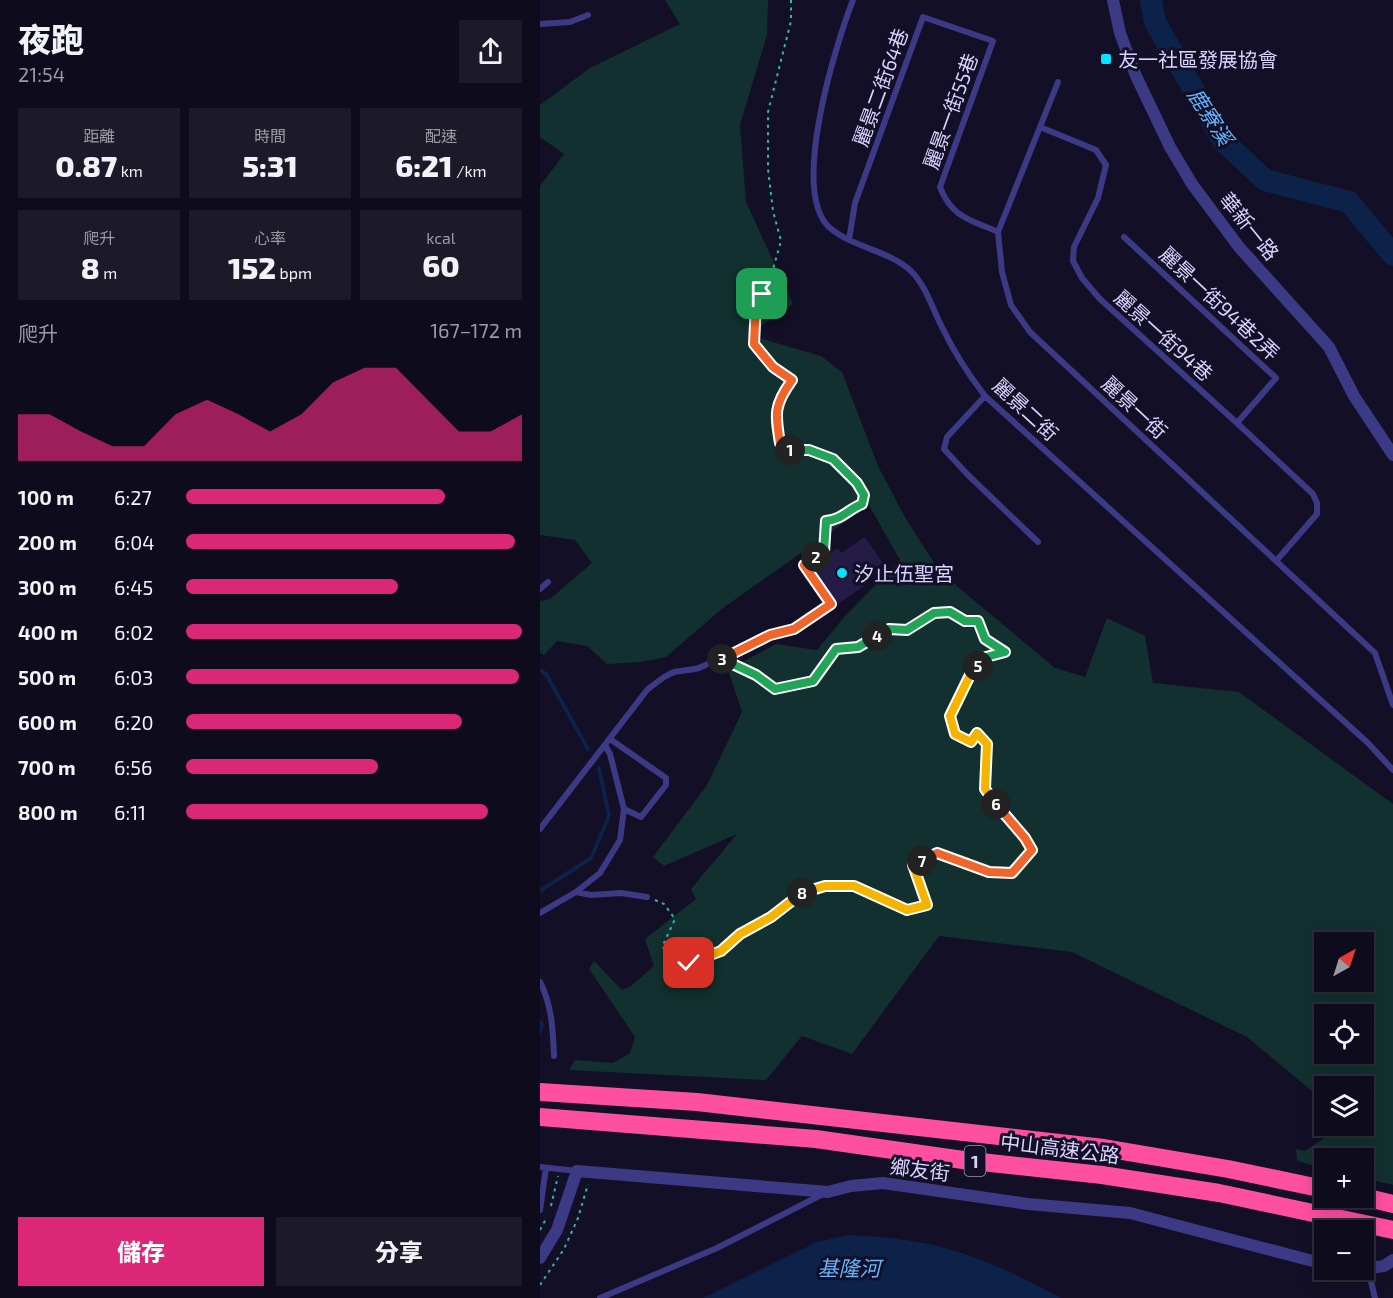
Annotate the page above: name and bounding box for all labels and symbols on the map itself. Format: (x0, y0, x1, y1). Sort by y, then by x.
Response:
street label: 麗景二街64巷 (848, 25, 912, 149)
place label: 友一社區發展協會 (1118, 47, 1278, 71)
street label: 麗景一街55巷 (918, 50, 982, 172)
marker: 友一社區發展協會 (1099, 52, 1113, 66)
water label: 鹿寮溪 (1183, 83, 1240, 152)
street label: 華新一路 (1216, 187, 1284, 265)
street label: 麗景一街94巷2弄 (1155, 241, 1285, 365)
pin (736, 268, 787, 319)
street label: 麗景一街94巷 (1110, 285, 1218, 385)
street label: 麗景一街 (1098, 371, 1172, 443)
street label: 麗景二街 (989, 373, 1063, 445)
pin: 1 (775, 435, 805, 465)
pin: 2 (801, 542, 831, 572)
place label: 汐止伍聖宮 (854, 561, 954, 585)
marker: 汐止伍聖宮 (835, 566, 849, 580)
pin: 4 (862, 621, 892, 651)
pin: 3 (707, 644, 737, 674)
pin: 5 (963, 651, 993, 681)
pin: 6 (981, 789, 1011, 819)
pin: 7 (907, 846, 937, 876)
pin: 8 (787, 878, 817, 908)
north arrow (1314, 932, 1374, 992)
pin (663, 937, 714, 988)
street label: 中山高速公路 (999, 1129, 1121, 1167)
road number: 1 (964, 1146, 986, 1176)
street label: 鄉友街 (889, 1153, 951, 1185)
water label: 基隆河 (818, 1255, 884, 1280)

